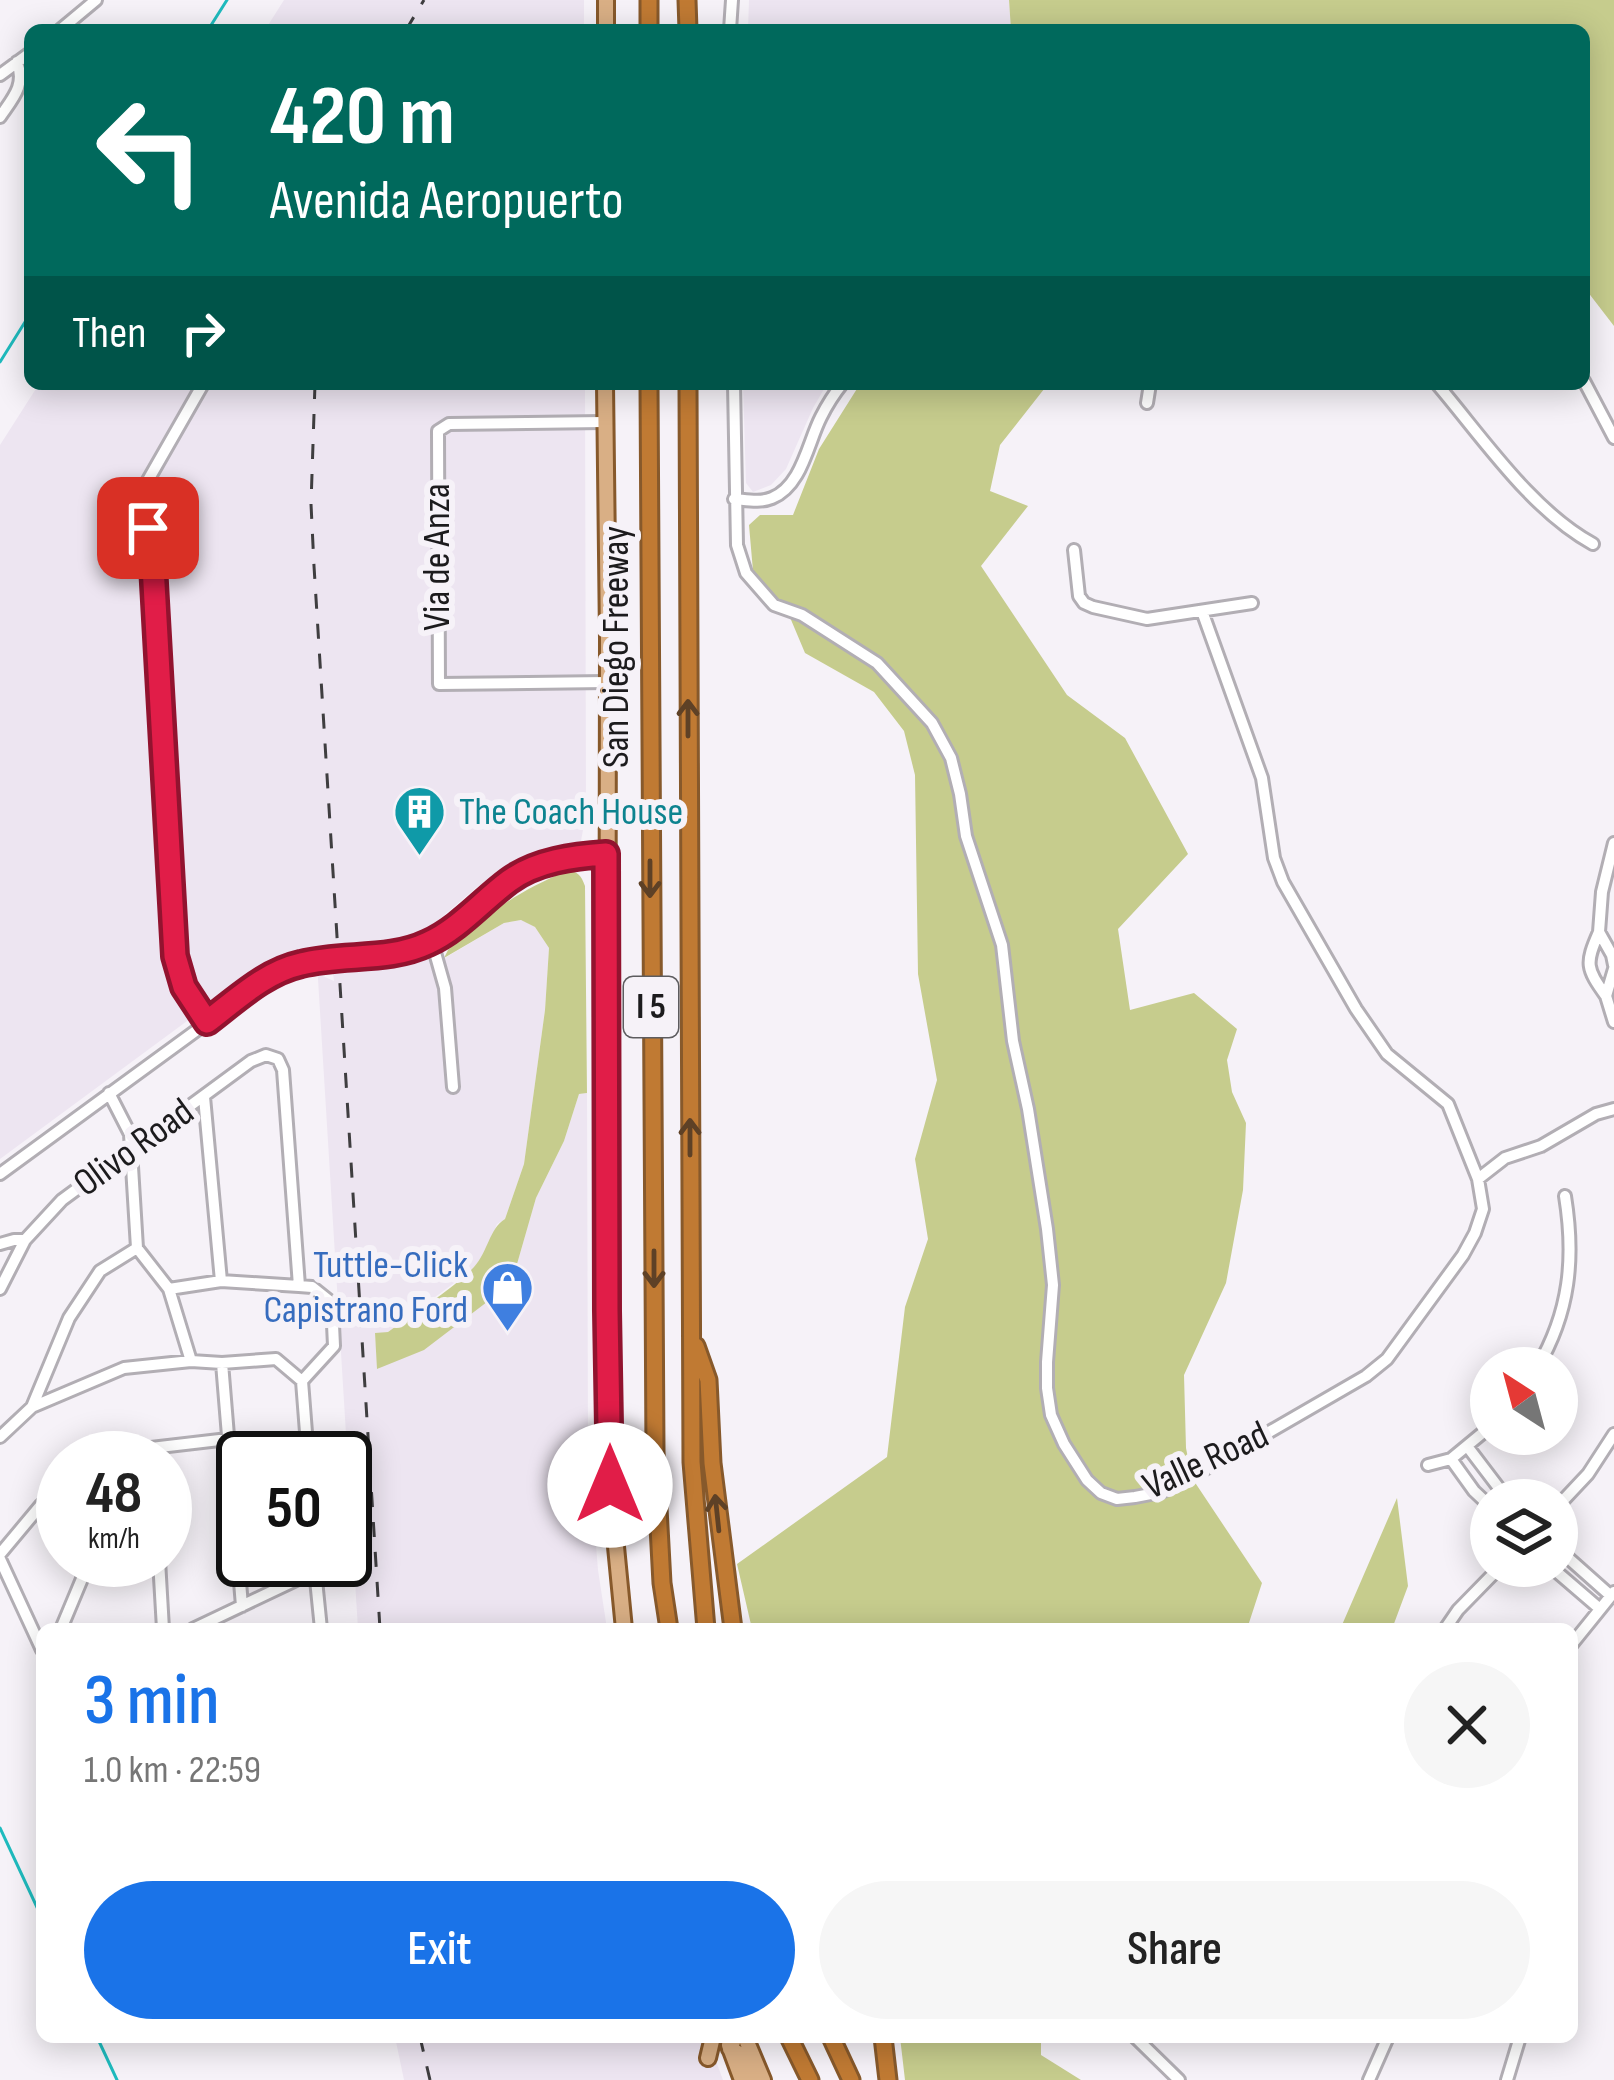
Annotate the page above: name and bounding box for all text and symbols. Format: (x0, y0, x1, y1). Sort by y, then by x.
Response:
text: 420 m (270, 67, 455, 168)
icon: left (72, 72, 228, 228)
text: Avenida Aeropuerto (270, 169, 624, 234)
icon: right (170, 300, 236, 366)
text: Then (72, 306, 146, 361)
pin (97, 477, 199, 579)
street label: Via de Anza (414, 483, 461, 631)
icon: arrive (115, 495, 181, 561)
street label: San Diego Freeway (593, 526, 640, 768)
one-way arrow (677, 699, 699, 738)
building icon: The Coach House (392, 784, 448, 858)
place label: The Coach House (459, 789, 683, 836)
one-way arrow (639, 859, 661, 898)
road number: I 5 (624, 977, 678, 1037)
street label: Olivo Road (65, 1089, 203, 1207)
one-way arrow (679, 1118, 701, 1157)
place label: Tuttle-Click Capistrano Ford (264, 1242, 468, 1334)
one-way arrow (642, 1249, 665, 1288)
shop icon: Tuttle-Click Capistrano Ford (479, 1259, 535, 1333)
north arrow (1470, 1347, 1578, 1455)
map controls (1470, 1347, 1578, 1587)
street label: Valle Road (1136, 1412, 1276, 1510)
position arrow (547, 1422, 673, 1548)
speed limit sign: 50 (216, 1431, 372, 1587)
text: 48 (86, 1458, 142, 1530)
button: layers (1470, 1479, 1578, 1587)
one-way arrow (706, 1494, 728, 1533)
text: km/h (88, 1521, 140, 1557)
text: 3 min (84, 1658, 219, 1745)
button: close (1404, 1662, 1530, 1788)
text: 1.0 km · 22:59 (84, 1747, 261, 1794)
button: Exit (84, 1881, 795, 2019)
button: Share (819, 1881, 1530, 2019)

